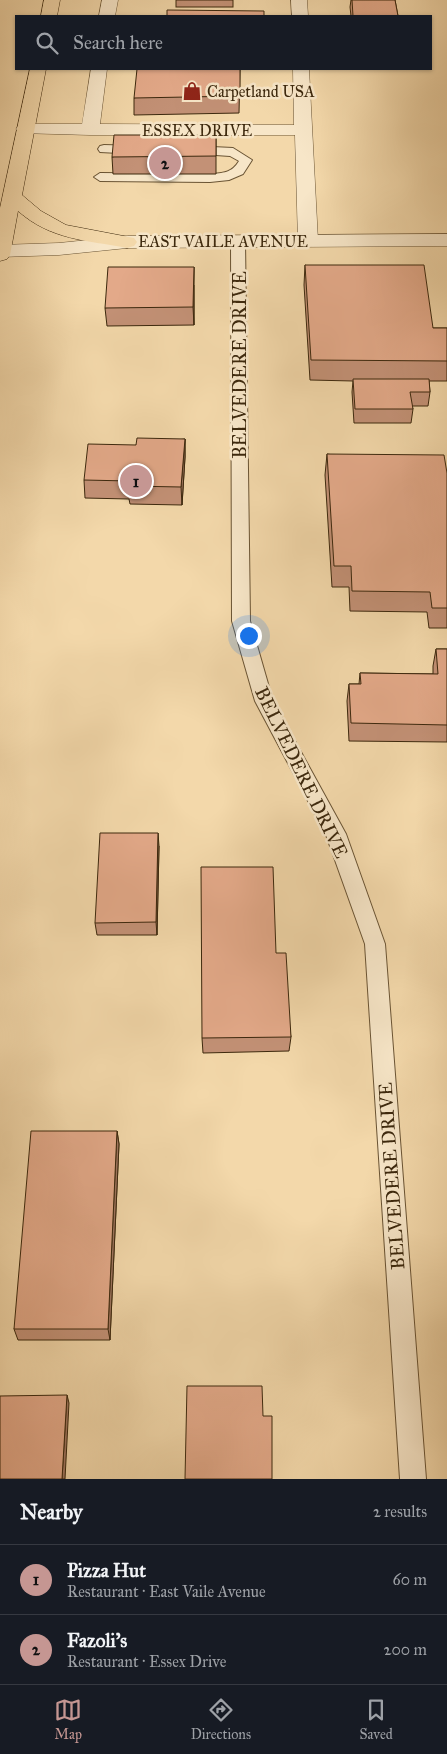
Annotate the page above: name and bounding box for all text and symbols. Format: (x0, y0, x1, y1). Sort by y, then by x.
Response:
search box (15, 15, 432, 70)
icon: search (33, 29, 61, 57)
text: Search here (73, 31, 163, 54)
shop icon: Carpetland USA (181, 80, 203, 102)
place label: Carpetland USA (207, 82, 315, 101)
street label: ESSEX DRIVE (142, 121, 252, 140)
pin: 2 (149, 144, 181, 182)
street label: EAST VAILE AVENUE (138, 232, 308, 251)
street label: BELVEDERE DRIVE (228, 271, 251, 459)
pin: 1 (120, 462, 152, 500)
your location (236, 623, 262, 649)
street label: BELVEDERE DRIVE (250, 683, 353, 862)
street label: BELVEDERE DRIVE (373, 1081, 410, 1270)
text: Nearby (20, 1499, 83, 1525)
text: 2 results (373, 1502, 427, 1521)
text: Pizza Hut (67, 1559, 146, 1582)
text: 1 (33, 1570, 39, 1589)
text: 60 m (393, 1570, 427, 1589)
text: Restaurant · East Vaile Avenue (67, 1582, 266, 1601)
text: Fazoli's (67, 1629, 127, 1652)
text: 2 (32, 1640, 40, 1659)
text: 200 m (384, 1640, 427, 1659)
text: Restaurant · Essex Drive (67, 1652, 226, 1671)
tab: Map (54, 1696, 82, 1743)
tab: Directions (191, 1696, 251, 1743)
tab: Saved (360, 1696, 393, 1743)

